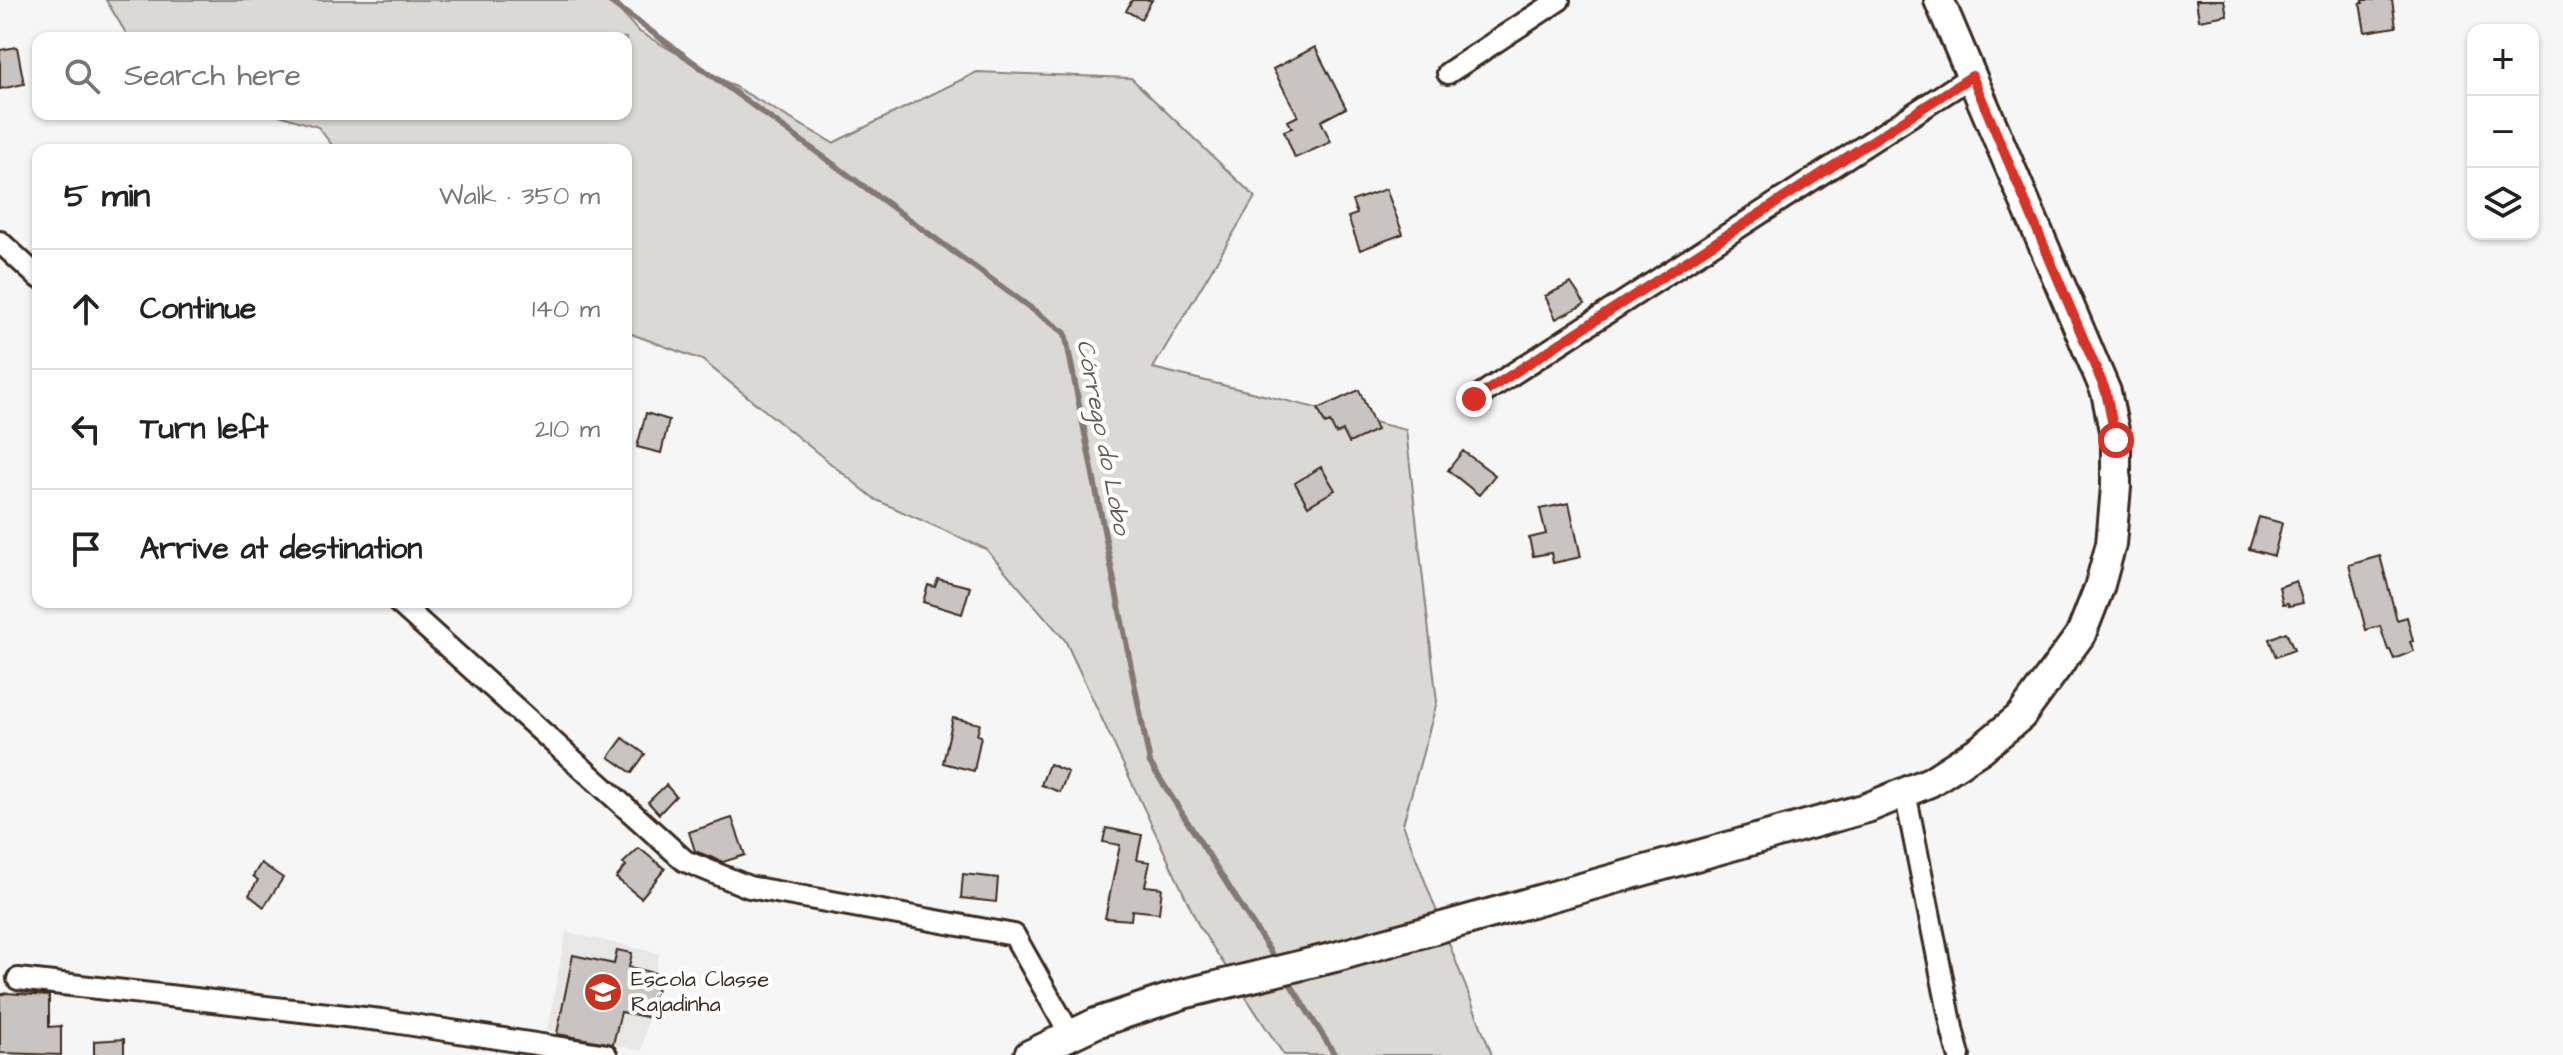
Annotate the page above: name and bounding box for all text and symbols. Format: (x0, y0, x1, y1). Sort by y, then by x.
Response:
map controls (2467, 24, 2539, 240)
button: + (2467, 24, 2539, 96)
search box (32, 32, 632, 120)
icon: search (60, 54, 104, 98)
text: Search here (124, 55, 301, 97)
button: − (2467, 96, 2539, 168)
button: layers (2467, 168, 2539, 240)
text: 5 min (64, 172, 150, 220)
text: Walk · 350 m (439, 178, 600, 214)
icon: ahead (64, 287, 108, 331)
text: Continue (140, 288, 256, 330)
text: 140 m (532, 291, 600, 327)
water label: Córrego do Lobo (1066, 337, 1139, 539)
route end (1456, 381, 1492, 417)
icon: left (64, 407, 108, 451)
text: Turn left (140, 408, 268, 450)
text: 210 m (535, 411, 600, 447)
route start (2098, 422, 2134, 458)
icon: arrive (64, 527, 108, 571)
text: Arrive at destination (140, 528, 422, 570)
place label: Escola Classe Rajadinha (631, 964, 769, 1020)
school or university icon: Escola Classe Rajadinha (582, 971, 624, 1013)

